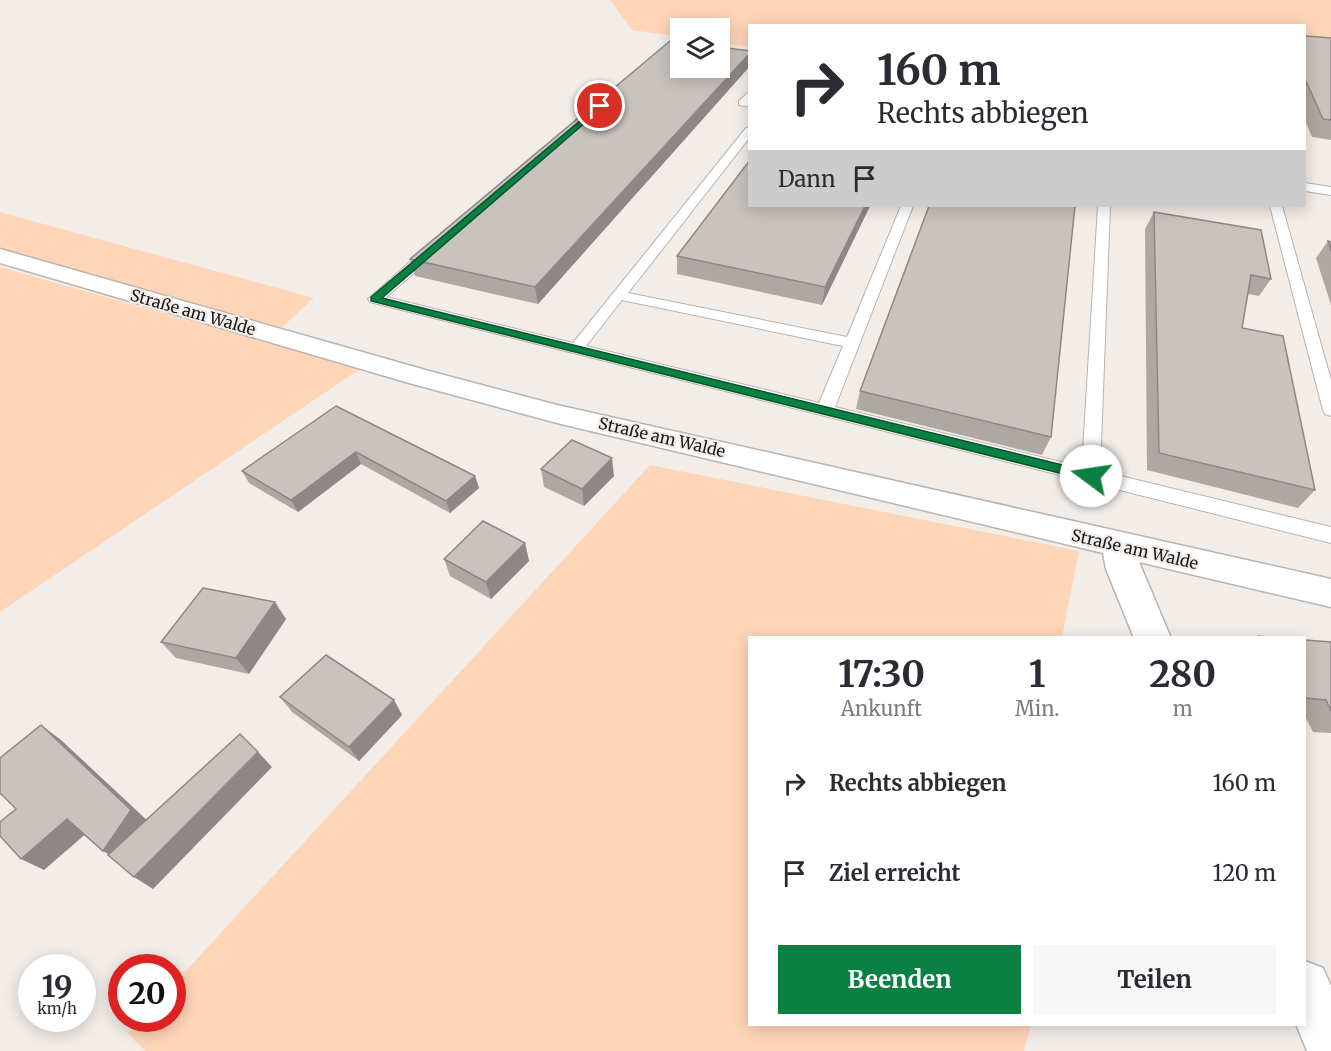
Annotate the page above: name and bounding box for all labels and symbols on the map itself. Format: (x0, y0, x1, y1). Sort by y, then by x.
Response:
pin (574, 80, 625, 131)
street label: Straße am Walde (128, 285, 258, 339)
street label: Straße am Walde (597, 413, 727, 461)
position arrow (1059, 444, 1123, 508)
street label: Straße am Walde (1070, 525, 1200, 573)
speed limit sign: 20 (108, 954, 186, 1032)

